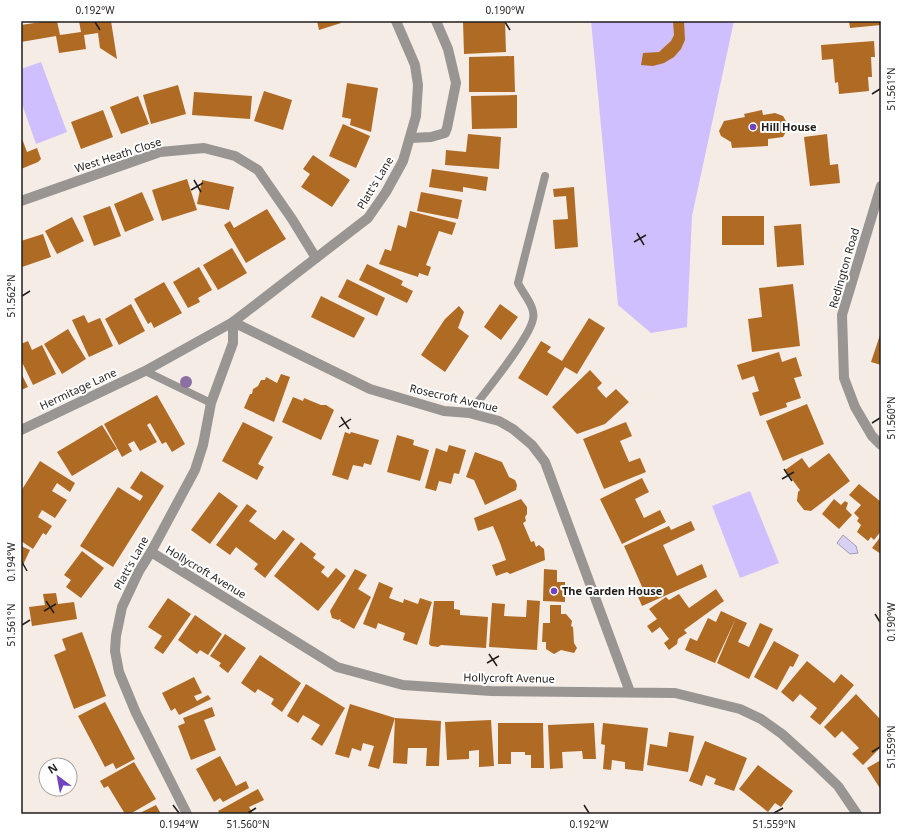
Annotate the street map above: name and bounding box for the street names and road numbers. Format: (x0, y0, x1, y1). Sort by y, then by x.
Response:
street label: West Heath Close (73, 133, 163, 176)
street label: Platt's Lane (353, 154, 396, 212)
street label: Redington Road (825, 226, 862, 310)
street label: Hermitage Lane (37, 364, 119, 413)
street label: Rosecroft Avenue (408, 380, 500, 415)
street label: Platt's Lane (110, 533, 151, 592)
street label: Hollycroft Avenue (163, 542, 249, 602)
street label: Hollycroft Avenue (463, 669, 555, 686)

